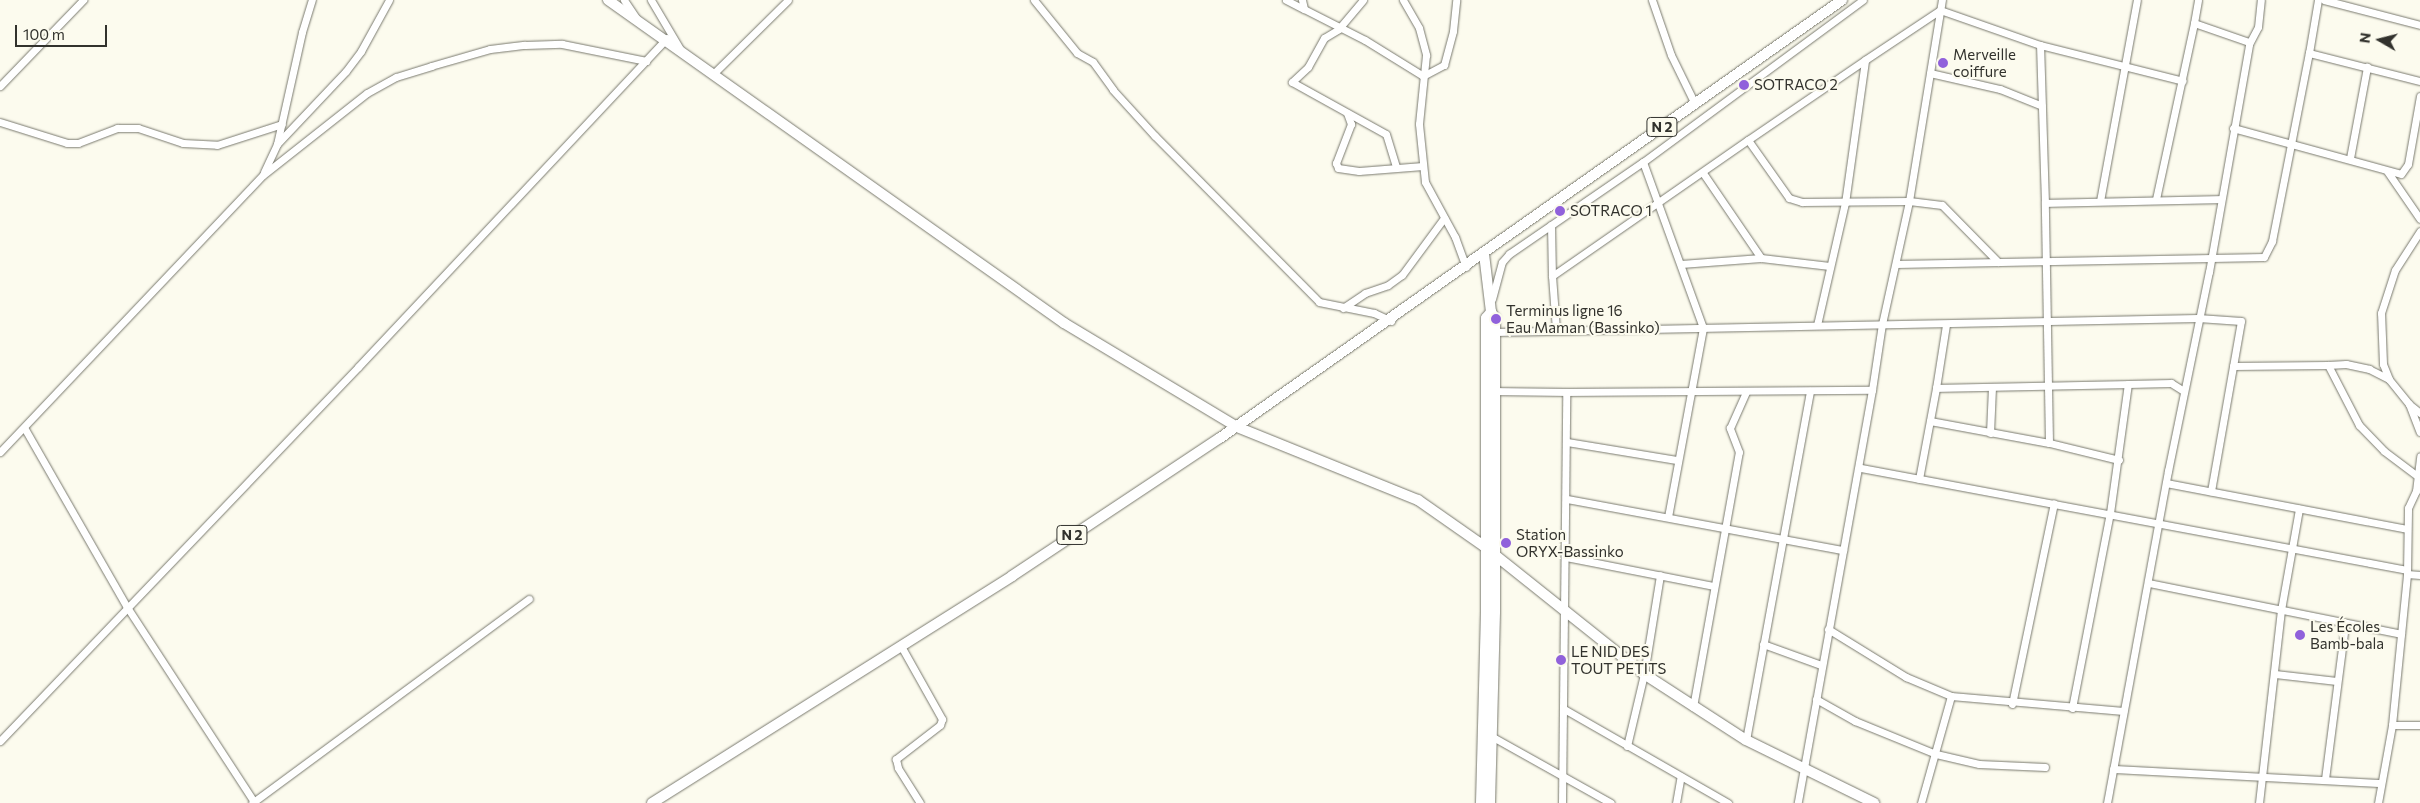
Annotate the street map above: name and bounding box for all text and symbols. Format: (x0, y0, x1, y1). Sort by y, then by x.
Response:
scale bar (18, 15, 110, 47)
north arrow (2355, 15, 2405, 65)
text: 100 m (23, 25, 65, 43)
text: N (2356, 31, 2374, 44)
place label: Merveille coiffure (1953, 45, 2016, 80)
marker: Merveille coiffure (1937, 57, 1949, 69)
place label: SOTRACO 2 (1754, 76, 1838, 94)
marker: SOTRACO 2 (1738, 79, 1750, 91)
road number: N 2 (1646, 115, 1678, 138)
place label: SOTRACO 1 (1570, 202, 1652, 220)
marker: SOTRACO 1 (1554, 205, 1566, 217)
place label: Terminus ligne 16 Eau Maman (Bassinko) (1506, 301, 1660, 336)
marker: Terminus ligne 16 Eau Maman (Bassinko) (1490, 313, 1502, 325)
road number: N 2 (1056, 524, 1088, 546)
place label: Station ORYX-Bassinko (1516, 525, 1624, 560)
marker: Station ORYX-Bassinko (1500, 537, 1512, 549)
place label: Les Écoles Bamb-bala (2310, 617, 2384, 652)
marker: Les Écoles Bamb-bala (2294, 629, 2306, 641)
place label: LE NID DES TOUT PETITS (1571, 642, 1666, 677)
marker: LE NID DES TOUT PETITS (1555, 654, 1567, 666)

